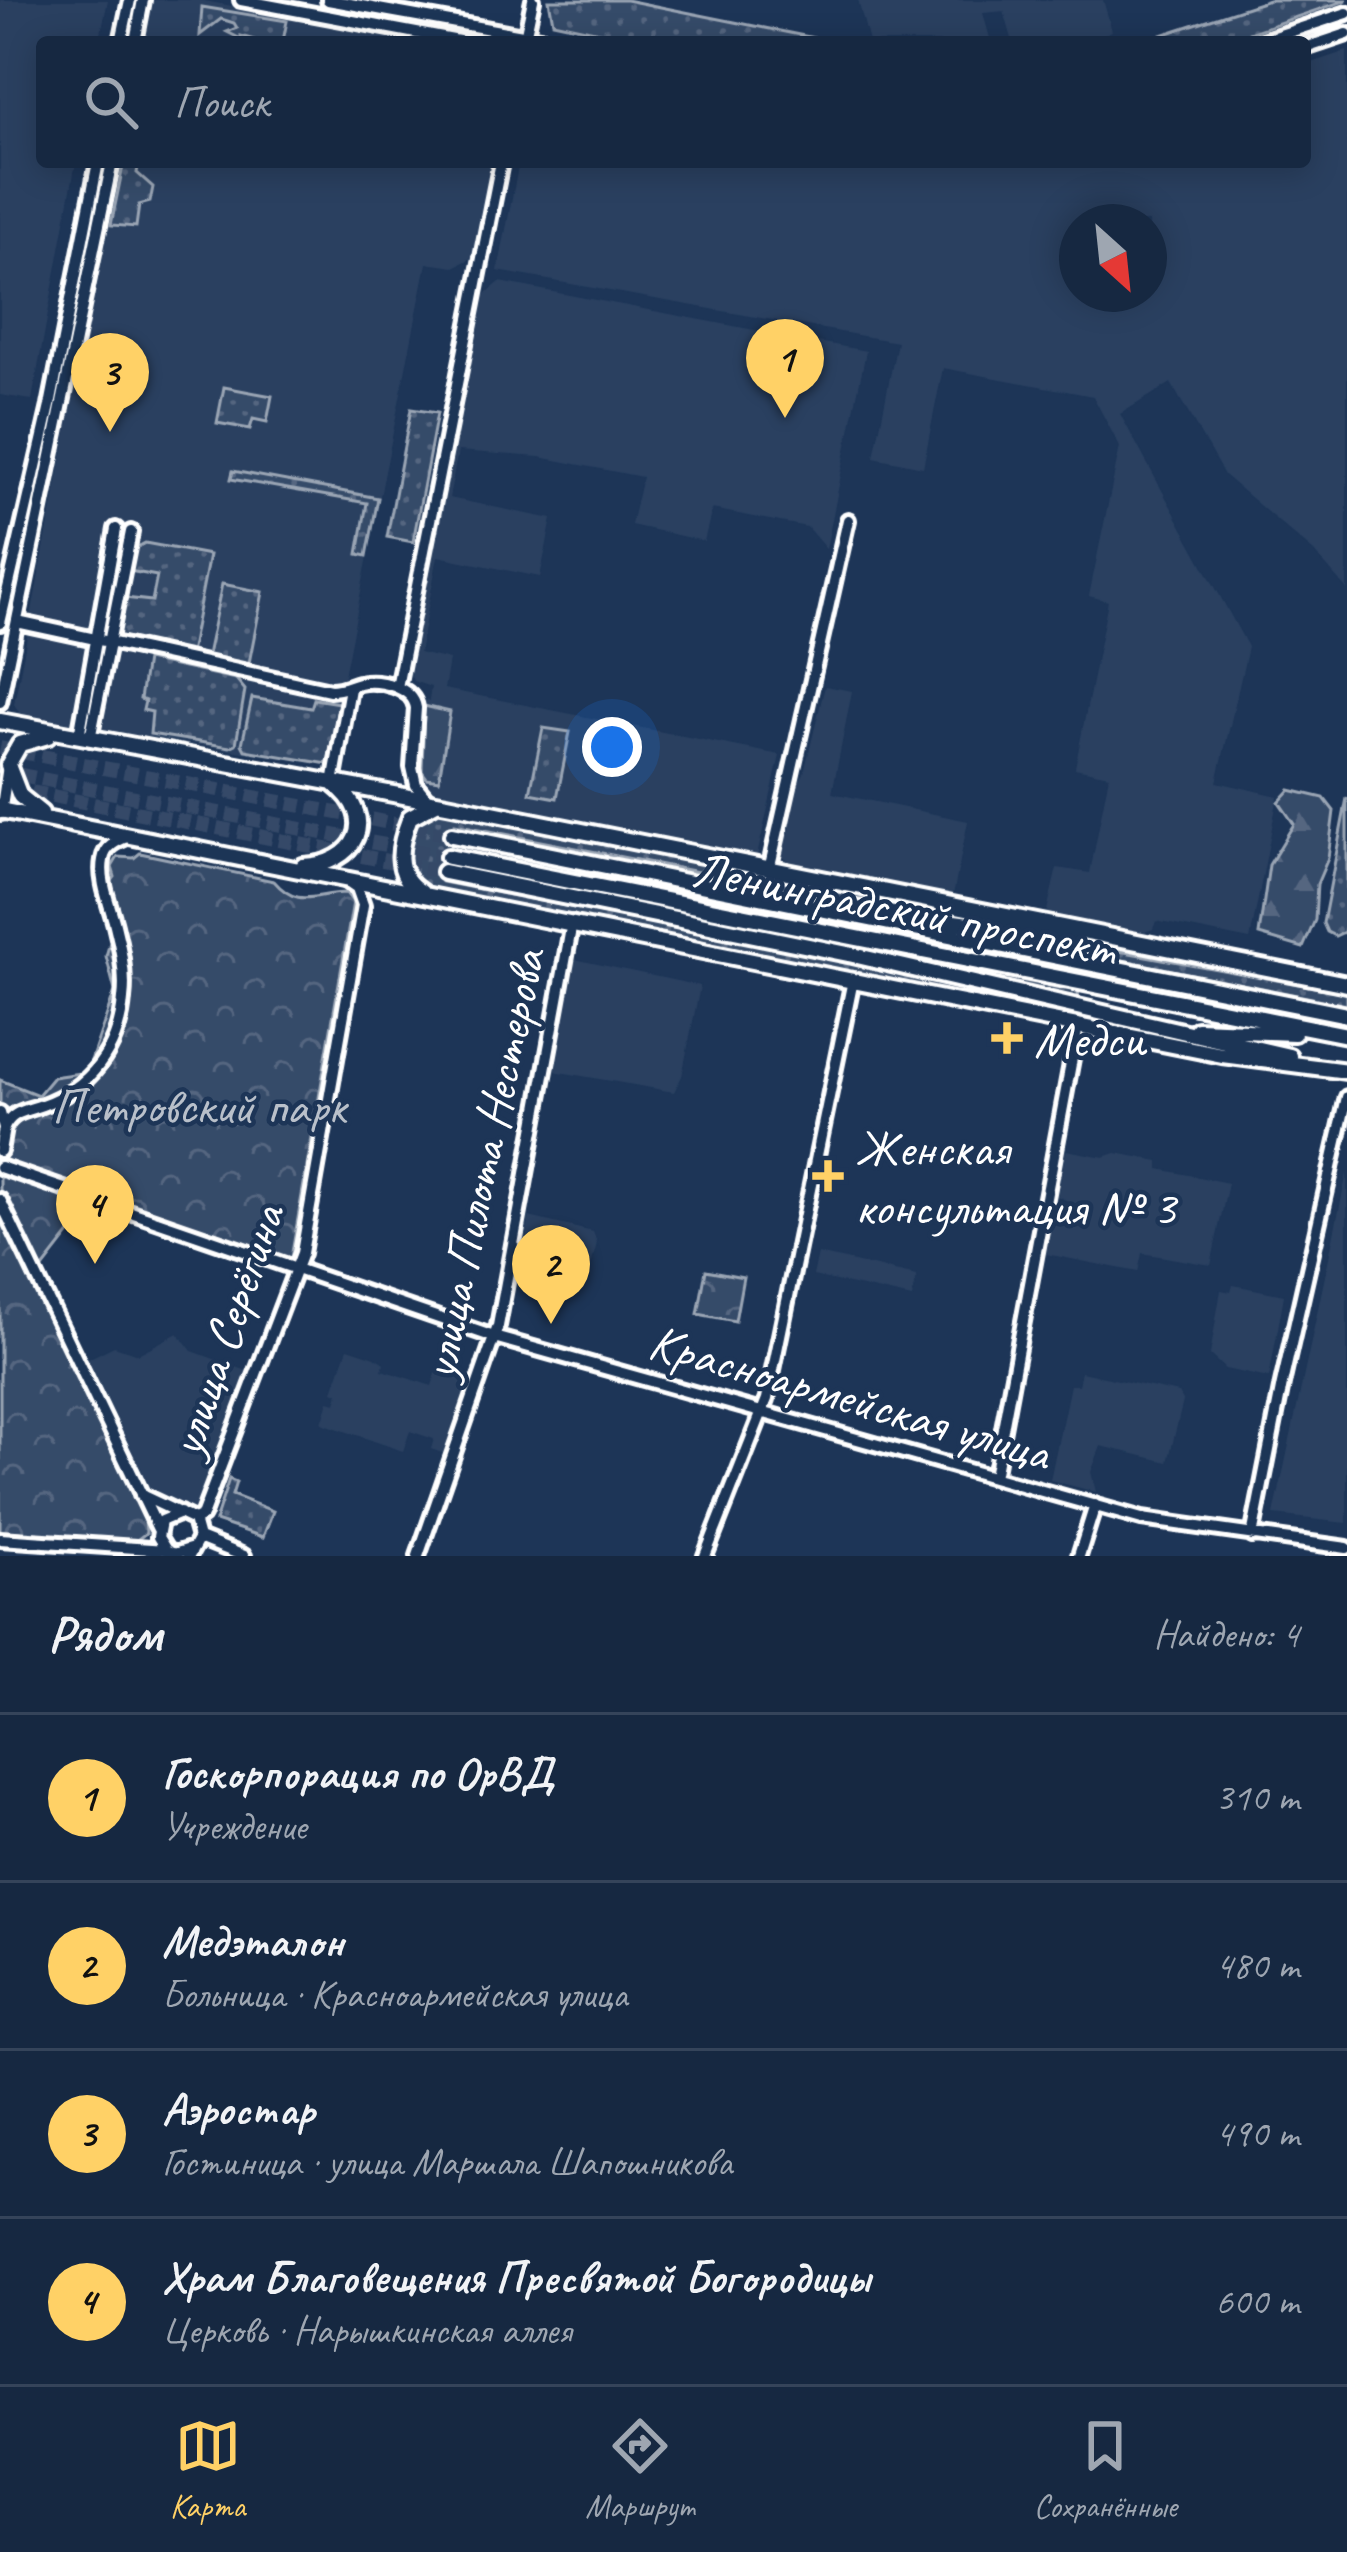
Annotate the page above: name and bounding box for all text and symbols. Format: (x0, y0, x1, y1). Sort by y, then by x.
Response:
search box (36, 36, 1311, 168)
icon: search (78, 69, 144, 135)
text: Поиск (174, 74, 269, 131)
north arrow (1059, 204, 1167, 312)
pin: 1 (746, 319, 824, 418)
pin: 3 (71, 333, 149, 432)
your location (582, 717, 642, 777)
street label: Ленинградский проспект (687, 837, 1124, 982)
street label: улица Пилота Нестерова (406, 940, 561, 1388)
place label: Медси (1034, 1007, 1147, 1071)
marker: Медси (991, 1022, 1023, 1054)
park label: Петровский парк (52, 1074, 350, 1138)
place label: Женская консультация № 3 (855, 1116, 1179, 1239)
marker: Женская консультация № 3 (812, 1160, 844, 1192)
pin: 4 (56, 1165, 134, 1264)
street label: улица Серёгина (152, 1193, 300, 1467)
pin: 2 (512, 1225, 590, 1324)
street label: Красноармейская улица (642, 1309, 1061, 1486)
text: Рядом (48, 1602, 162, 1666)
text: Найдено: 4 (1154, 1610, 1299, 1659)
text: Госкорпорация по ОрВД (162, 1745, 555, 1802)
text: 1 (78, 1773, 96, 1822)
text: 310 m (1215, 1773, 1299, 1822)
text: Учреждение (162, 1802, 307, 1851)
text: Медэталон (162, 1913, 344, 1970)
text: 2 (78, 1941, 96, 1990)
text: 480 m (1215, 1941, 1299, 1990)
text: Больница · Красноармейская улица (162, 1970, 627, 2019)
text: Аэростар (162, 2081, 314, 2138)
text: 3 (78, 2109, 96, 2158)
text: 490 m (1215, 2109, 1299, 2158)
text: Гостиница · улица Маршала Шапошникова (162, 2138, 732, 2187)
text: Храм Благовещения Пресвятой Богородицы (162, 2249, 870, 2306)
text: 4 (78, 2277, 96, 2326)
text: 600 m (1215, 2277, 1299, 2326)
text: Церковь · Нарышкинская аллея (162, 2306, 571, 2355)
tab: Карта (170, 2413, 245, 2527)
tab: Маршрут (585, 2413, 694, 2527)
tab: Сохранённые (1034, 2413, 1177, 2527)

